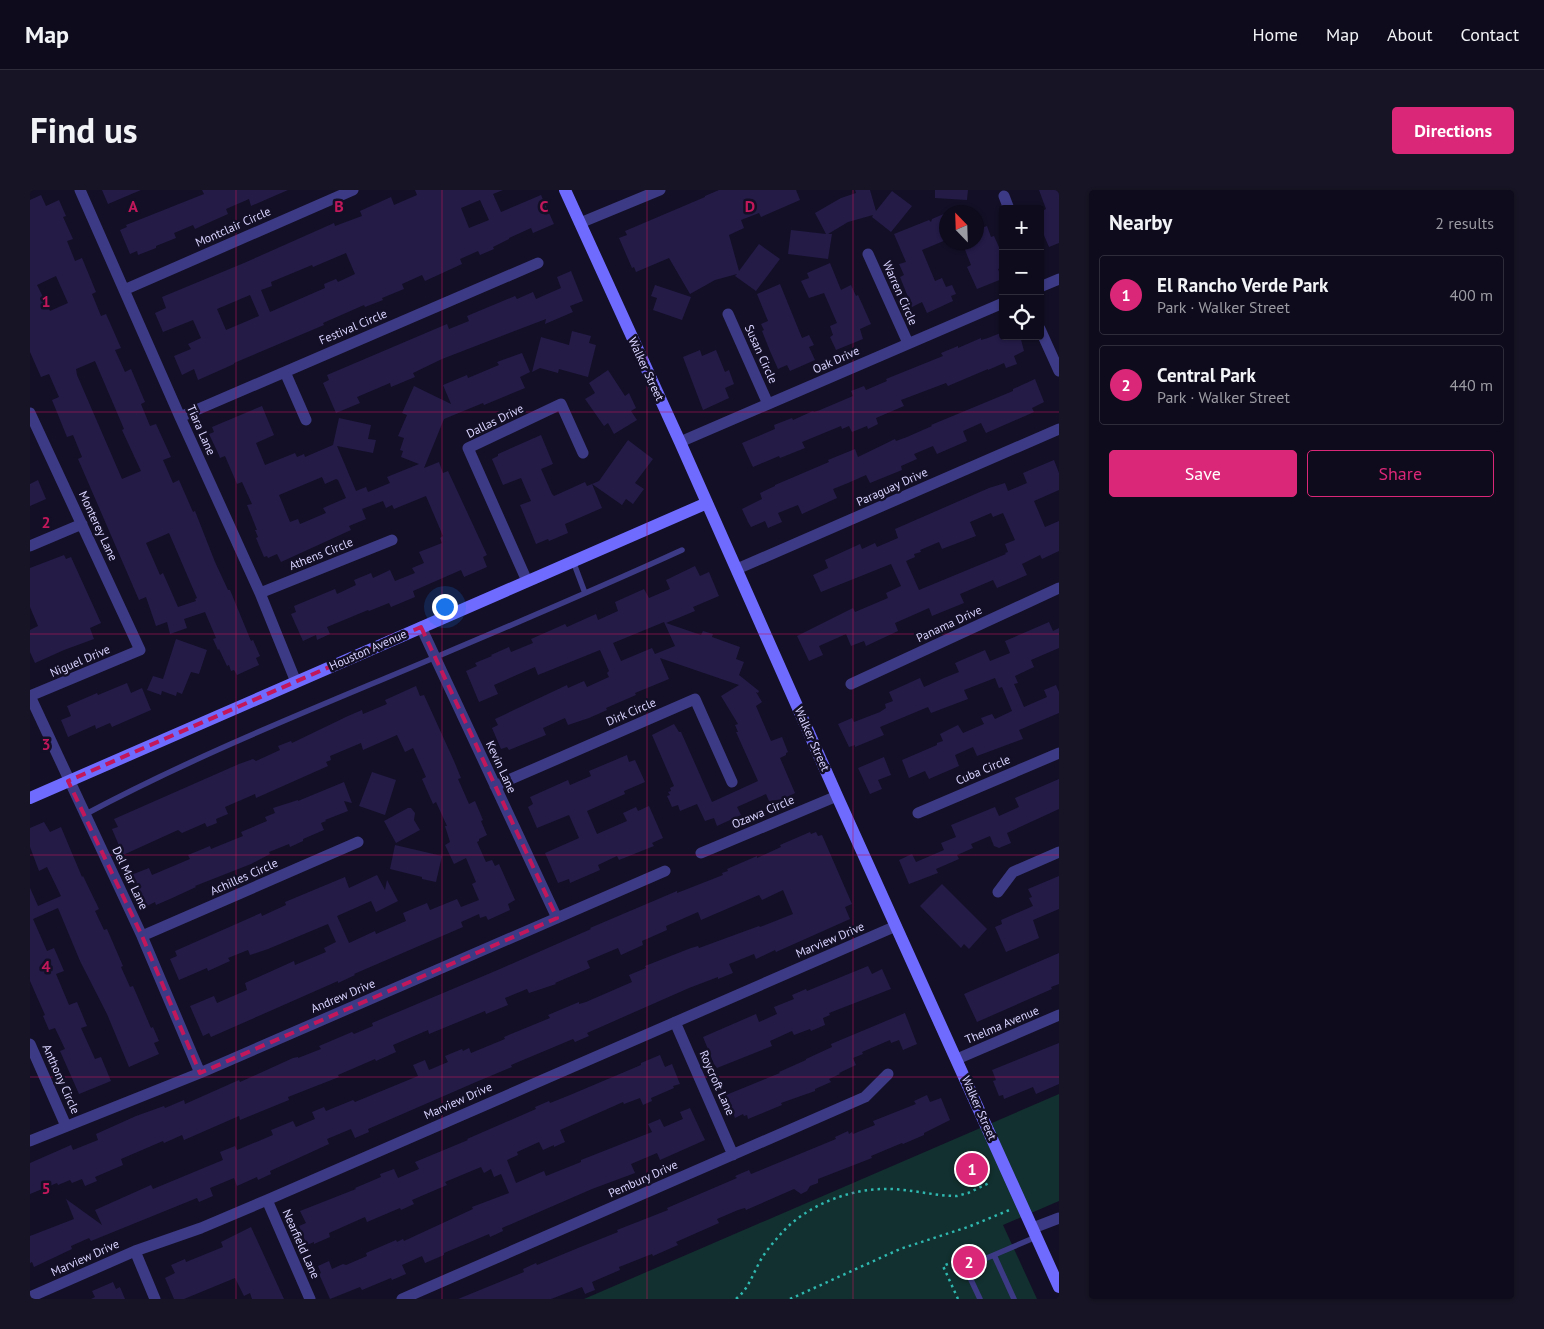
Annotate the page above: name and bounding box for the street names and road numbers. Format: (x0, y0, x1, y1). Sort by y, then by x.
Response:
street label: Montclair Circle (193, 203, 273, 250)
street label: Warren Circle (880, 258, 921, 327)
street label: Festival Circle (317, 306, 389, 348)
street label: Susan Circle (742, 322, 781, 386)
street label: Walker Street (625, 335, 668, 403)
street label: Oak Drive (810, 343, 862, 376)
street label: Dallas Drive (464, 400, 526, 441)
street label: Tiara Lane (184, 402, 219, 457)
street label: Paraguay Drive (854, 464, 930, 509)
street label: Monterey Lane (76, 488, 121, 563)
street label: Athens Circle (287, 534, 355, 573)
street label: Panama Drive (914, 602, 984, 645)
street label: Houston Avenue (327, 626, 409, 673)
street label: Niguel Drive (47, 641, 112, 680)
street label: Dirk Circle (604, 694, 658, 729)
street label: Walker Street (792, 704, 833, 773)
street label: Kevin Lane (483, 738, 520, 795)
street label: Cuba Circle (953, 751, 1012, 788)
street label: Ozawa Circle (729, 792, 796, 831)
street label: Del Mar Lane (109, 844, 152, 912)
street label: Achilles Circle (208, 855, 280, 898)
street label: Marview Drive (793, 918, 866, 961)
street label: Andrew Drive (308, 975, 377, 1016)
street label: Thelma Avenue (963, 1002, 1041, 1047)
street label: Anthony Circle (39, 1042, 84, 1116)
street label: Roycroft Lane (696, 1048, 738, 1118)
street label: Walker Street (959, 1073, 1000, 1142)
street label: Marview Drive (421, 1079, 494, 1122)
street label: Pembury Drive (606, 1157, 680, 1201)
street label: Nearfield Lane (279, 1207, 323, 1281)
street label: Marview Drive (48, 1236, 121, 1279)

